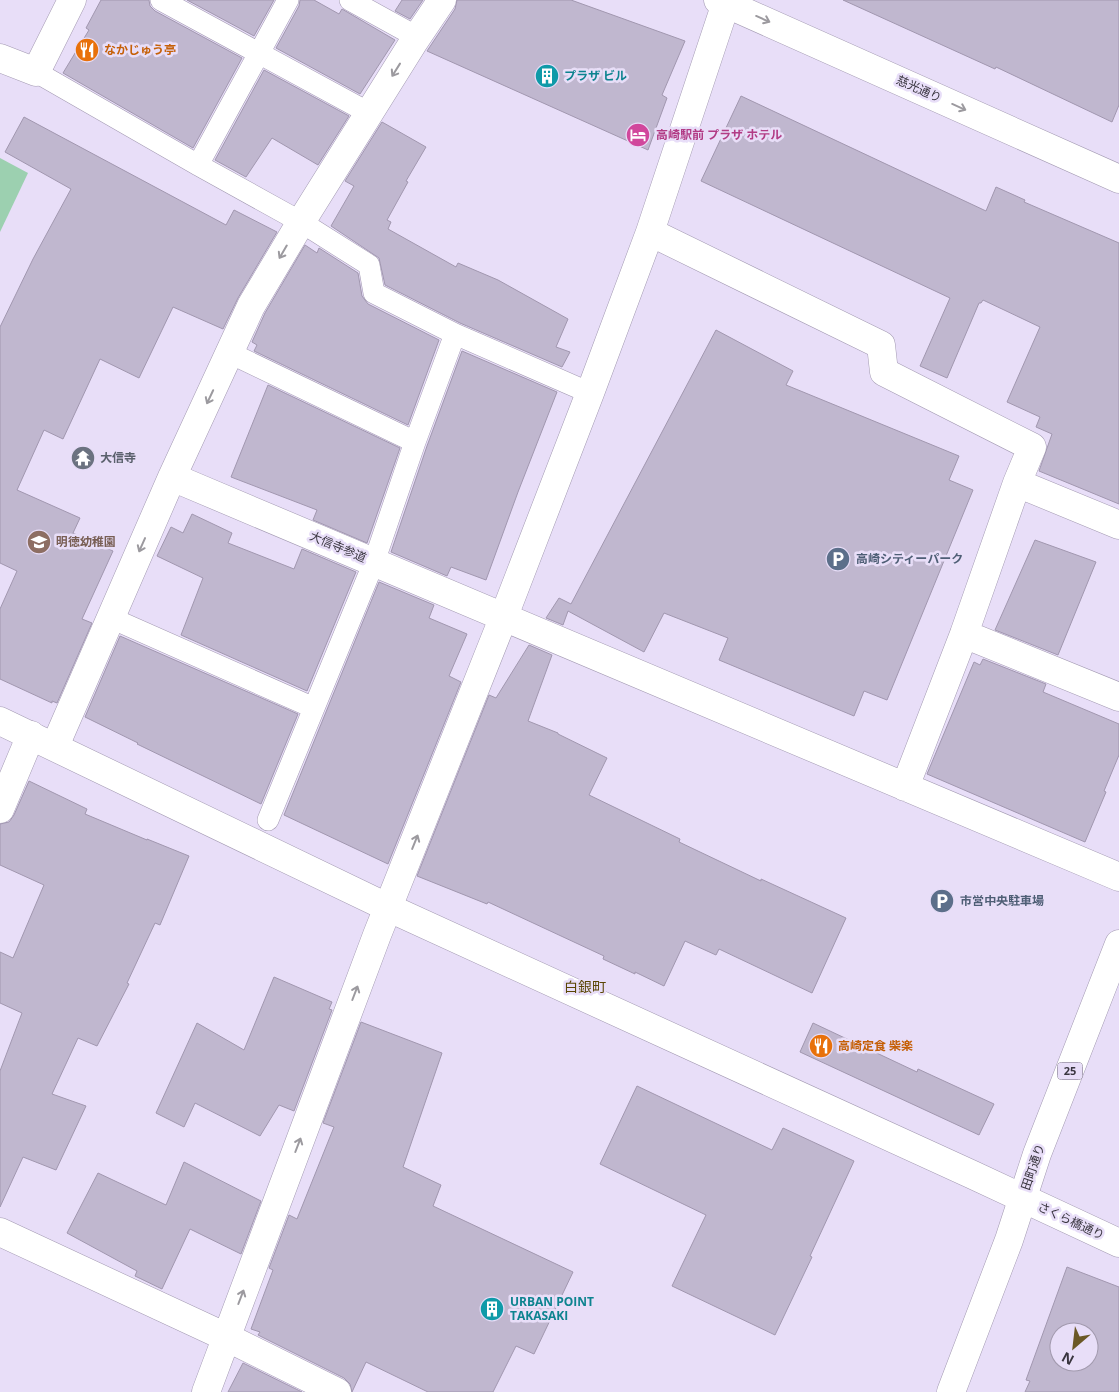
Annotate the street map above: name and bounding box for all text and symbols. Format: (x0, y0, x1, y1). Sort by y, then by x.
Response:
one-way arrow (755, 15, 770, 25)
restaurant icon: なかじゅう亭 (74, 37, 100, 63)
place label: なかじゅう亭 (104, 41, 176, 58)
one-way arrow (391, 62, 401, 76)
building icon: プラザ ビル (534, 63, 560, 89)
place label: プラザ ビル (564, 67, 627, 84)
street label: 慈光通り (894, 71, 945, 106)
one-way arrow (951, 103, 966, 113)
hotel icon: 高崎駅前 プラザ ホテル (625, 122, 651, 148)
place label: 高崎駅前 プラザ ホテル (656, 126, 782, 143)
one-way arrow (277, 245, 287, 259)
one-way arrow (204, 389, 214, 404)
temple icon: 大信寺 (70, 445, 96, 471)
place label: 大信寺 (100, 449, 136, 466)
street label: 大信寺参道 (307, 527, 369, 566)
school or university icon: 明徳幼稚園 (26, 529, 52, 555)
place label: 明徳幼稚園 (56, 533, 116, 550)
one-way arrow (137, 537, 147, 552)
parking icon: 高崎シティーパーク (825, 546, 851, 572)
place label: 高崎シティーパーク (856, 550, 963, 567)
one-way arrow (411, 835, 420, 850)
parking icon: 市営中央駐車場 (929, 888, 955, 914)
place label: 市営中央駐車場 (960, 892, 1044, 909)
district label: 白銀町 (564, 977, 606, 996)
one-way arrow (351, 986, 360, 1001)
restaurant icon: 高崎定食 柴楽 (808, 1033, 834, 1059)
place label: 高崎定食 柴楽 (838, 1037, 913, 1054)
road number: 25 (1058, 1062, 1082, 1080)
one-way arrow (294, 1138, 303, 1153)
street label: 田町通り (1017, 1141, 1048, 1192)
street label: さくら橋通り (1035, 1198, 1107, 1243)
one-way arrow (237, 1290, 246, 1305)
place label: URBAN POINT TAKASAKI (510, 1293, 594, 1324)
building icon: URBAN POINT TAKASAKI (479, 1296, 505, 1322)
north arrow (1049, 1322, 1099, 1372)
text: N (1058, 1348, 1077, 1370)

